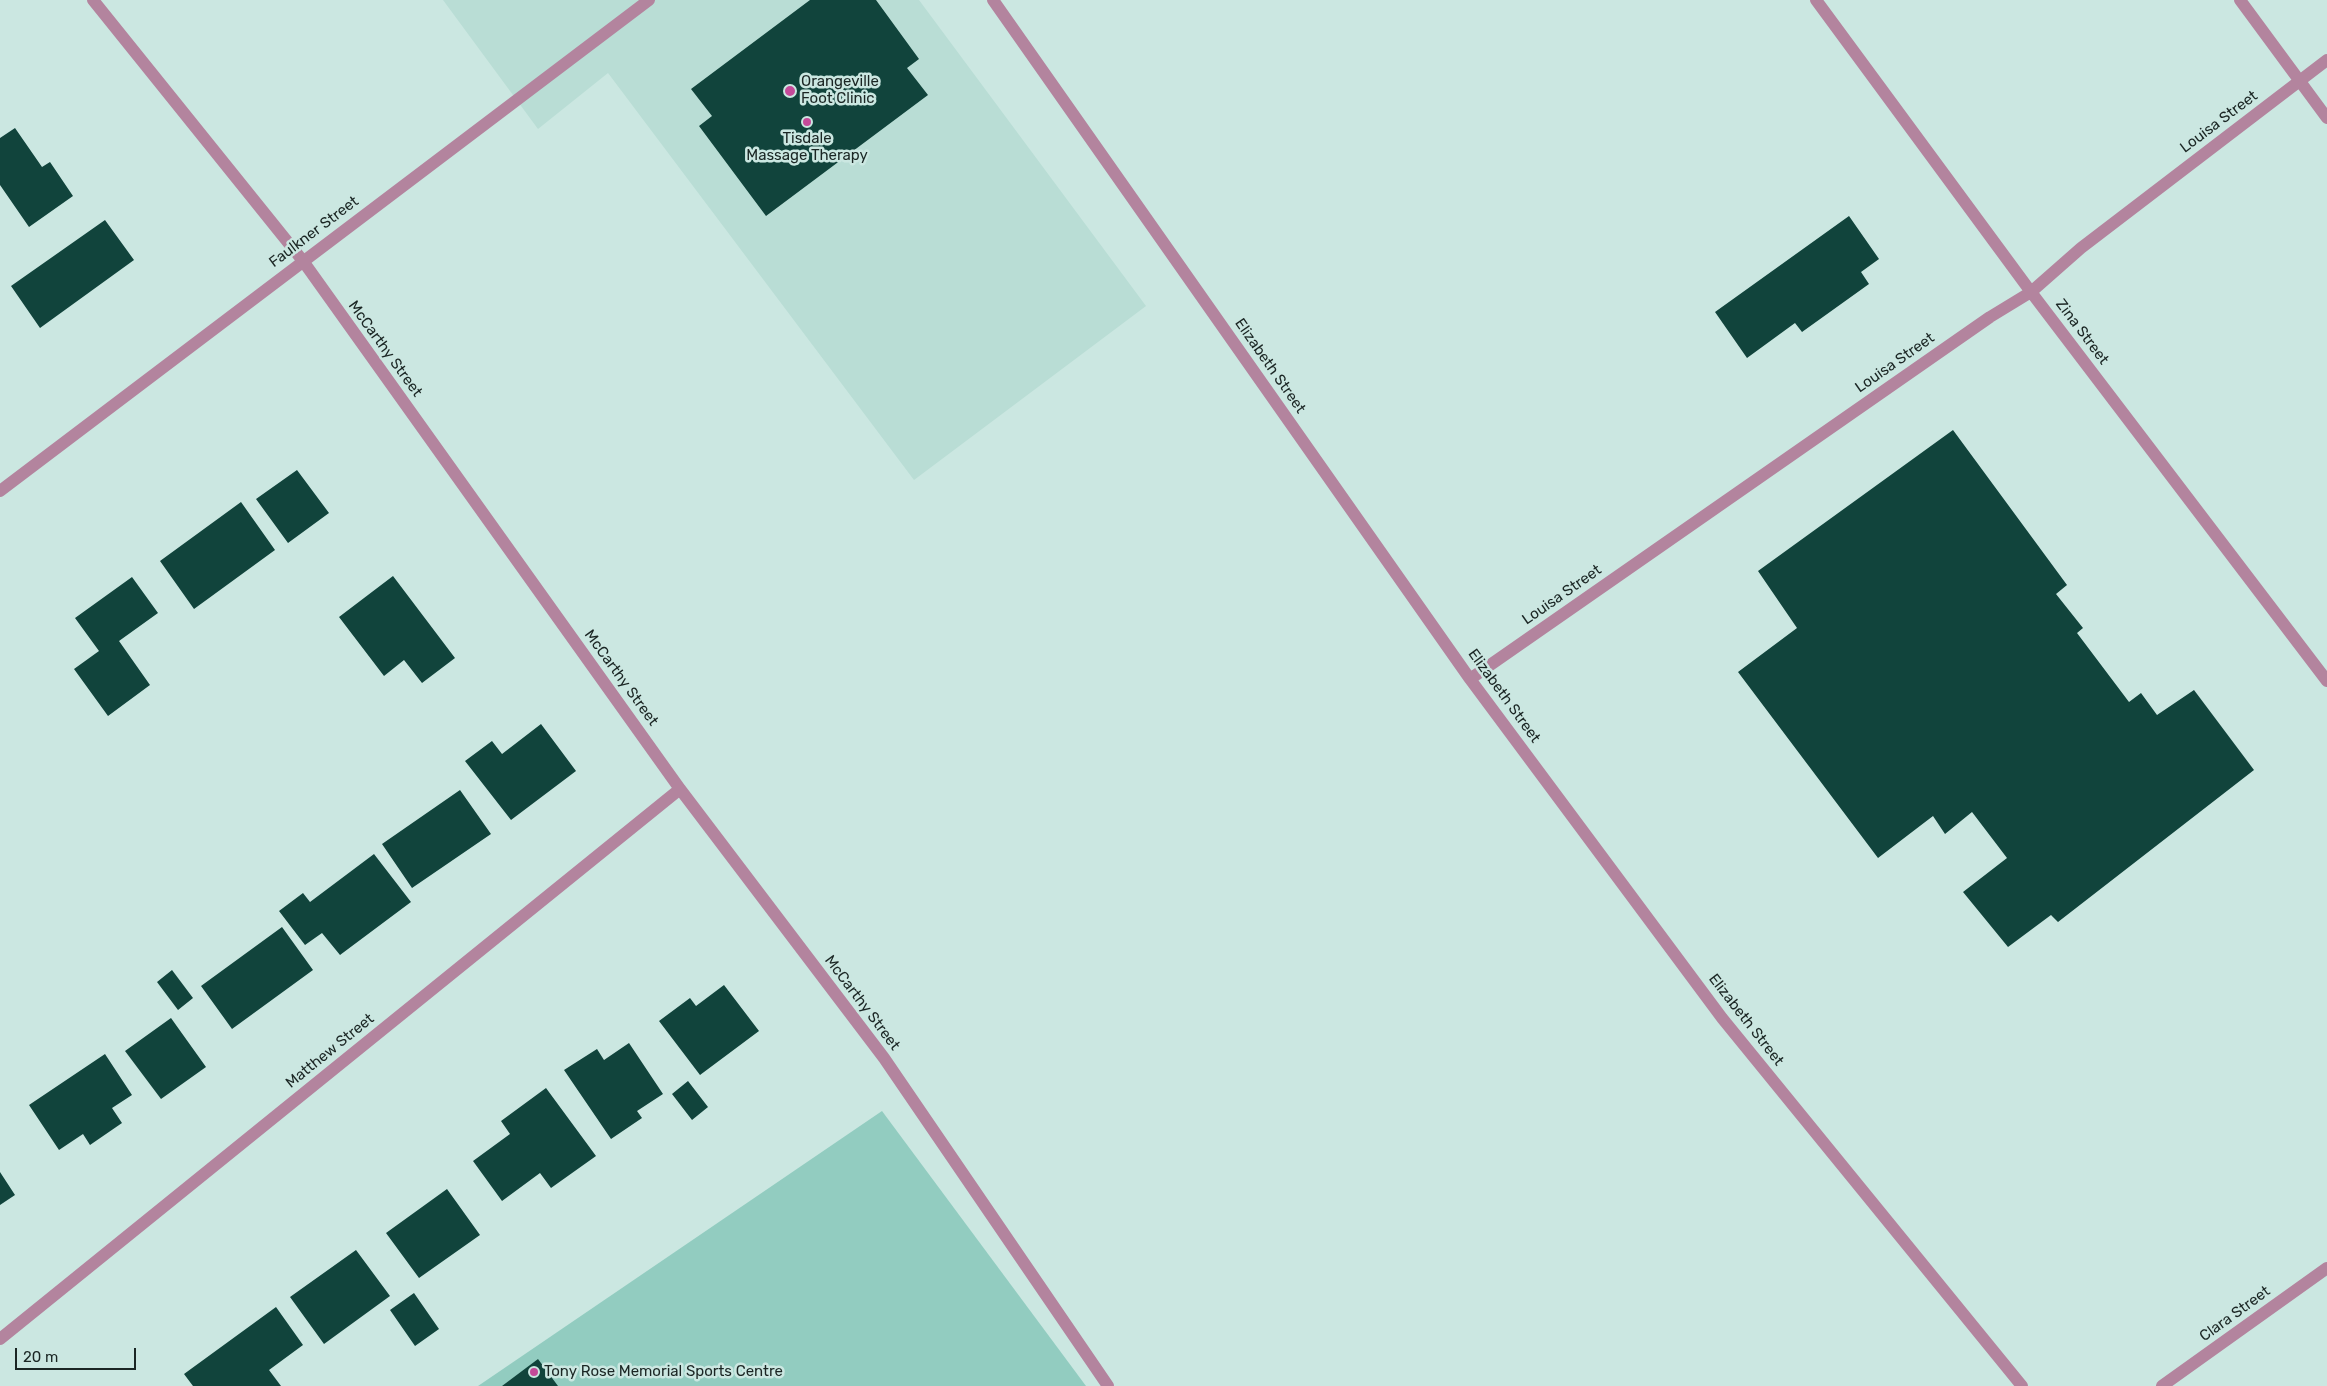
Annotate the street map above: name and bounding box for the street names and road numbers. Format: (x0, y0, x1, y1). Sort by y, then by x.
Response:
street label: Louisa Street (2177, 87, 2261, 157)
street label: Faulkner Street (266, 193, 362, 271)
street label: Zina Street (2052, 296, 2112, 368)
street label: McCarthy Street (344, 297, 426, 401)
street label: Elizabeth Street (1231, 315, 1309, 417)
street label: Louisa Street (1852, 329, 1938, 397)
street label: Louisa Street (1519, 561, 1605, 629)
street label: McCarthy Street (580, 626, 662, 730)
street label: Elizabeth Street (1464, 646, 1544, 746)
street label: McCarthy Street (820, 952, 904, 1054)
street label: Elizabeth Street (1705, 970, 1787, 1070)
street label: Matthew Street (282, 1010, 378, 1092)
street label: Clara Street (2196, 1282, 2274, 1346)

